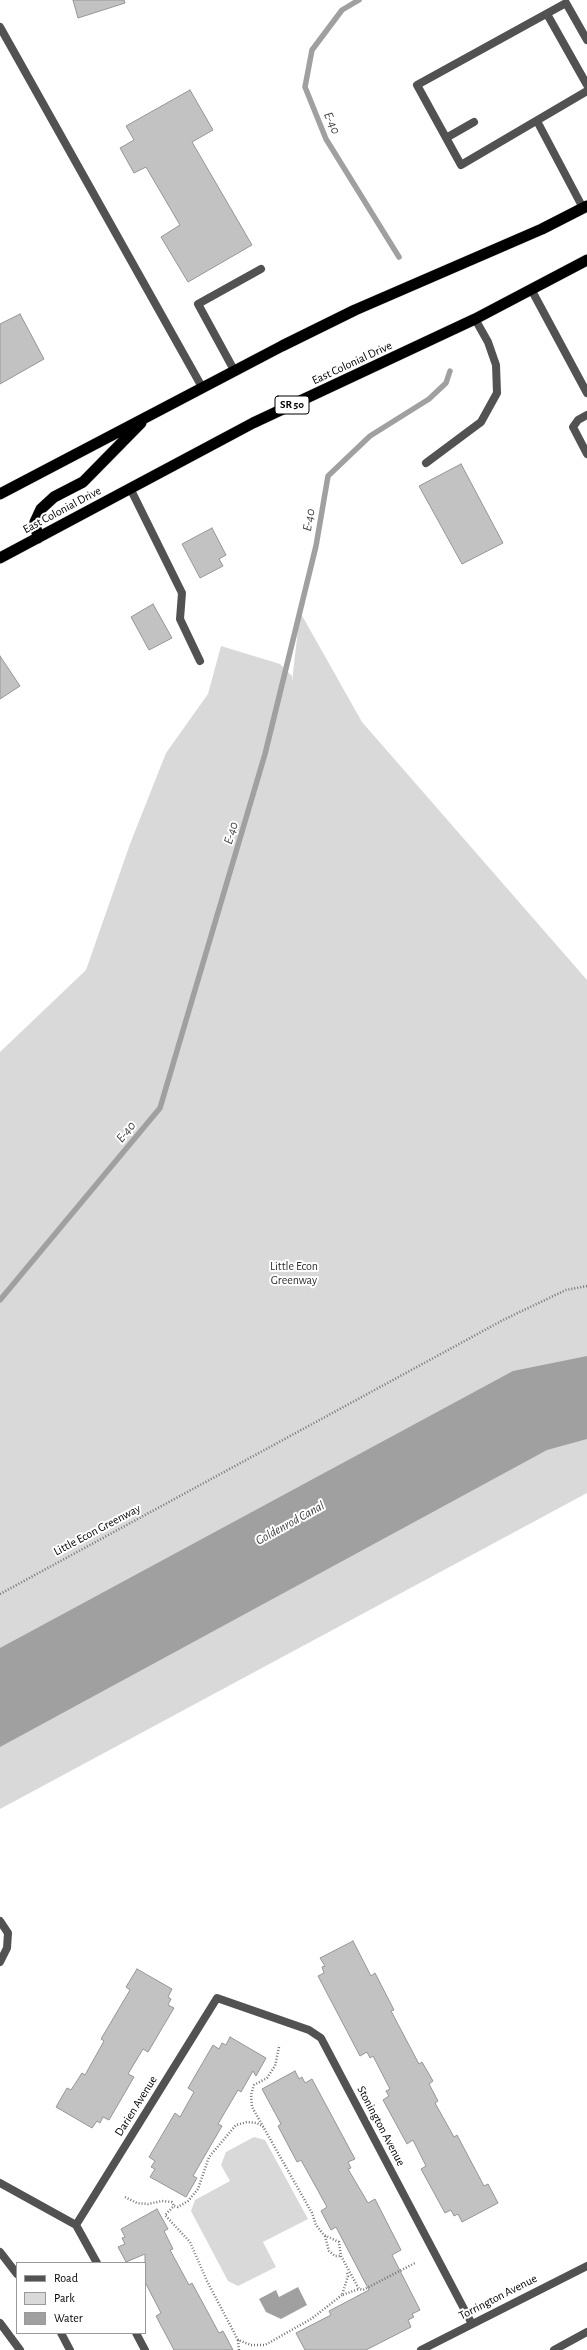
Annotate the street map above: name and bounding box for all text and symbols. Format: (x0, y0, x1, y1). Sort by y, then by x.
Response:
water label: E-40 (320, 109, 344, 137)
street label: East Colonial Drive (310, 338, 394, 388)
road number: SR 50 (275, 396, 309, 414)
street label: East Colonial Drive (20, 483, 104, 537)
water label: E-40 (299, 507, 319, 533)
water label: E-40 (220, 820, 242, 846)
water label: E-40 (113, 1118, 139, 1146)
park label: Little Econ Greenway (270, 1259, 318, 1287)
water label: Goldenrod Canal (253, 1498, 327, 1548)
street label: Little Econ Greenway (51, 1501, 143, 1559)
street label: Darien Avenue (112, 2073, 160, 2139)
street label: Stonington Avenue (354, 2083, 408, 2169)
legend (16, 2262, 146, 2334)
street label: Torrington Avenue (456, 2271, 540, 2323)
text: Road (54, 2272, 78, 2284)
text: Park (54, 2292, 75, 2304)
text: Water (54, 2312, 83, 2324)

